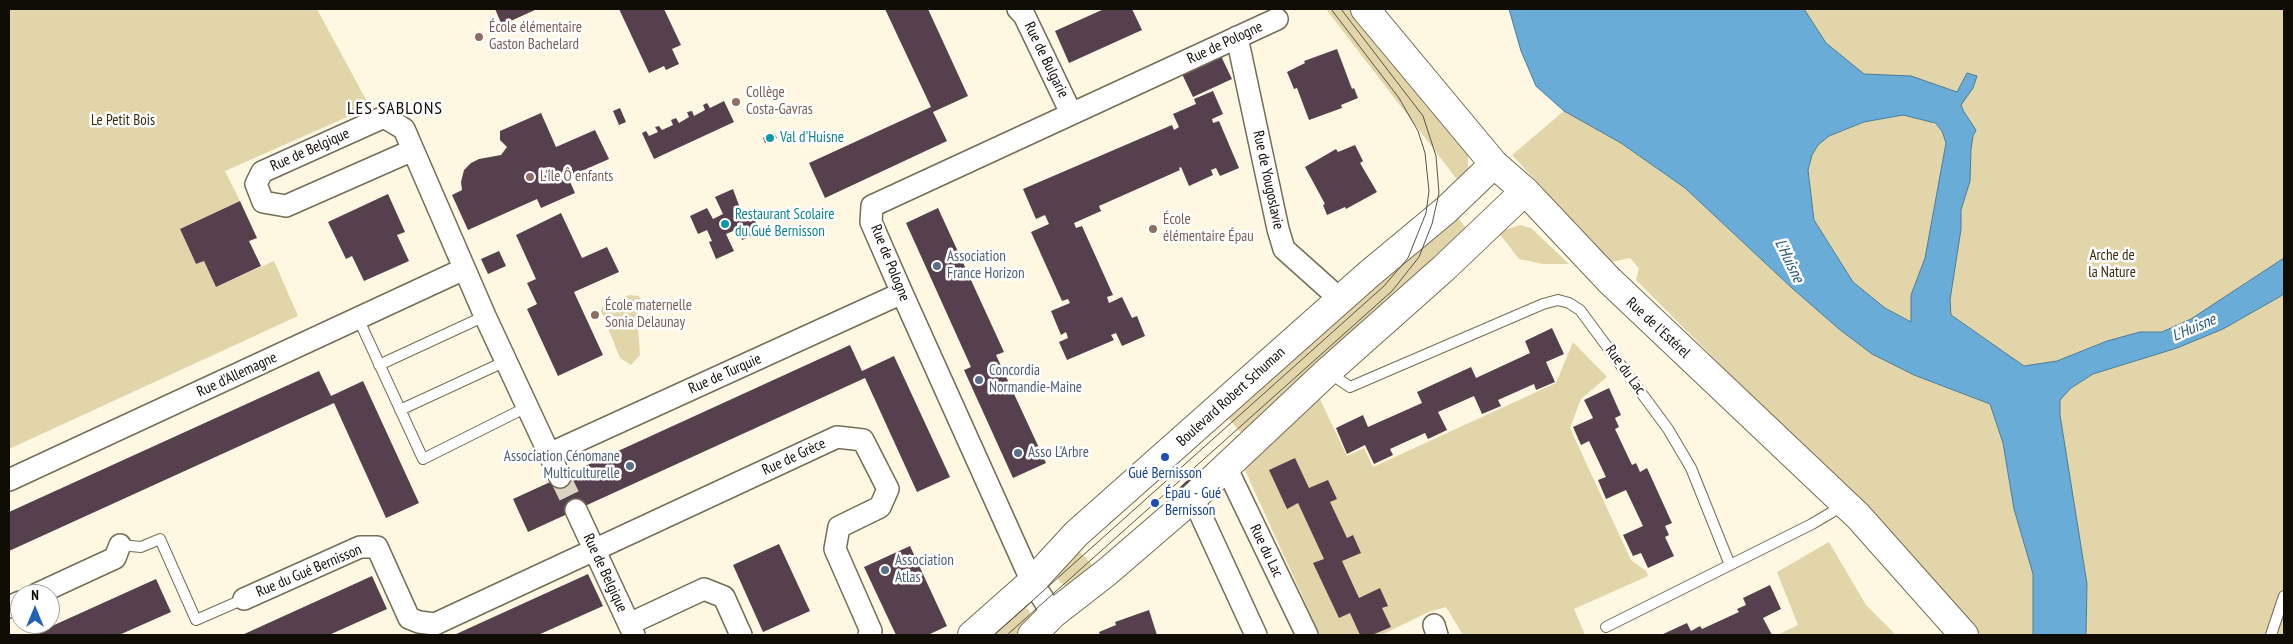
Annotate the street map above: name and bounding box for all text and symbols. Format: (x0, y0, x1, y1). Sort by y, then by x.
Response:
street label: Rue de Pologne (1184, 18, 1266, 68)
place label: École élémentaire Gaston Bachelard (489, 19, 582, 54)
street label: Rue de Bulgarie (1020, 19, 1072, 101)
marker: École élémentaire Gaston Bachelard (473, 31, 485, 43)
place label: Collège Costa-Gavras (746, 84, 813, 119)
marker: Collège Costa-Gavras (730, 96, 742, 108)
district label: LES SABLONS (346, 98, 444, 120)
park label: Le Petit Bois (91, 112, 155, 130)
street label: Rue de Belgique (268, 125, 352, 175)
place label: Val d'Huisne (780, 129, 844, 147)
street label: Rue de Yougoslavie (1249, 129, 1287, 231)
marker: Val d'Huisne (764, 132, 776, 144)
place label: L'île Ô enfants (540, 168, 613, 186)
marker: L'île Ô enfants (524, 171, 536, 183)
place label: Restaurant Scolaire du Gué Bernisson (735, 206, 835, 241)
place label: École élémentaire Épau (1163, 211, 1254, 246)
marker: Restaurant Scolaire du Gué Bernisson (719, 218, 731, 230)
street label: Rue de Pologne (866, 222, 914, 304)
marker: École élémentaire Épau (1147, 223, 1159, 235)
water label: L'Huisne (1770, 236, 1808, 286)
park label: Arche de la Nature (2088, 247, 2136, 282)
place label: Association France Horizon (947, 248, 1025, 283)
marker: Association France Horizon (931, 260, 943, 272)
street label: Rue de l'Estérel (1622, 294, 1694, 362)
place label: École maternelle Sonia Delaunay (605, 297, 692, 332)
marker: École maternelle Sonia Delaunay (589, 309, 601, 321)
water label: L'Huisne (2169, 310, 2219, 346)
street label: Rue du Lac (1601, 342, 1649, 398)
street label: Boulevard Robert Schuman (1173, 344, 1289, 450)
street label: Rue d'Allemagne (194, 349, 280, 401)
street label: Rue de Turquie (686, 350, 764, 398)
place label: Concordia Normandie-Maine (989, 362, 1082, 397)
marker: Concordia Normandie-Maine (973, 374, 985, 386)
street label: Rue de Grèce (759, 435, 829, 479)
place label: Asso L'Arbre (1028, 444, 1089, 462)
marker: Asso L'Arbre (1012, 447, 1024, 459)
place label: Association Cénomane Multiculturelle (504, 448, 620, 483)
marker: Gué Bernisson (1159, 451, 1171, 463)
marker: Association Cénomane Multiculturelle (624, 460, 636, 472)
place label: Gué Bernisson (1128, 465, 1202, 483)
place label: Épau - Gué Bernisson (1165, 485, 1221, 520)
marker: Épau - Gué Bernisson (1149, 497, 1161, 509)
street label: Rue du Lac (1245, 522, 1287, 580)
street label: Rue de Belgique (579, 531, 631, 615)
street label: Rue du Gué Bernisson (253, 541, 365, 601)
place label: Association Atlas (895, 552, 954, 587)
marker: Association Atlas (879, 564, 891, 576)
north arrow (10, 584, 60, 634)
text: N (31, 586, 39, 604)

